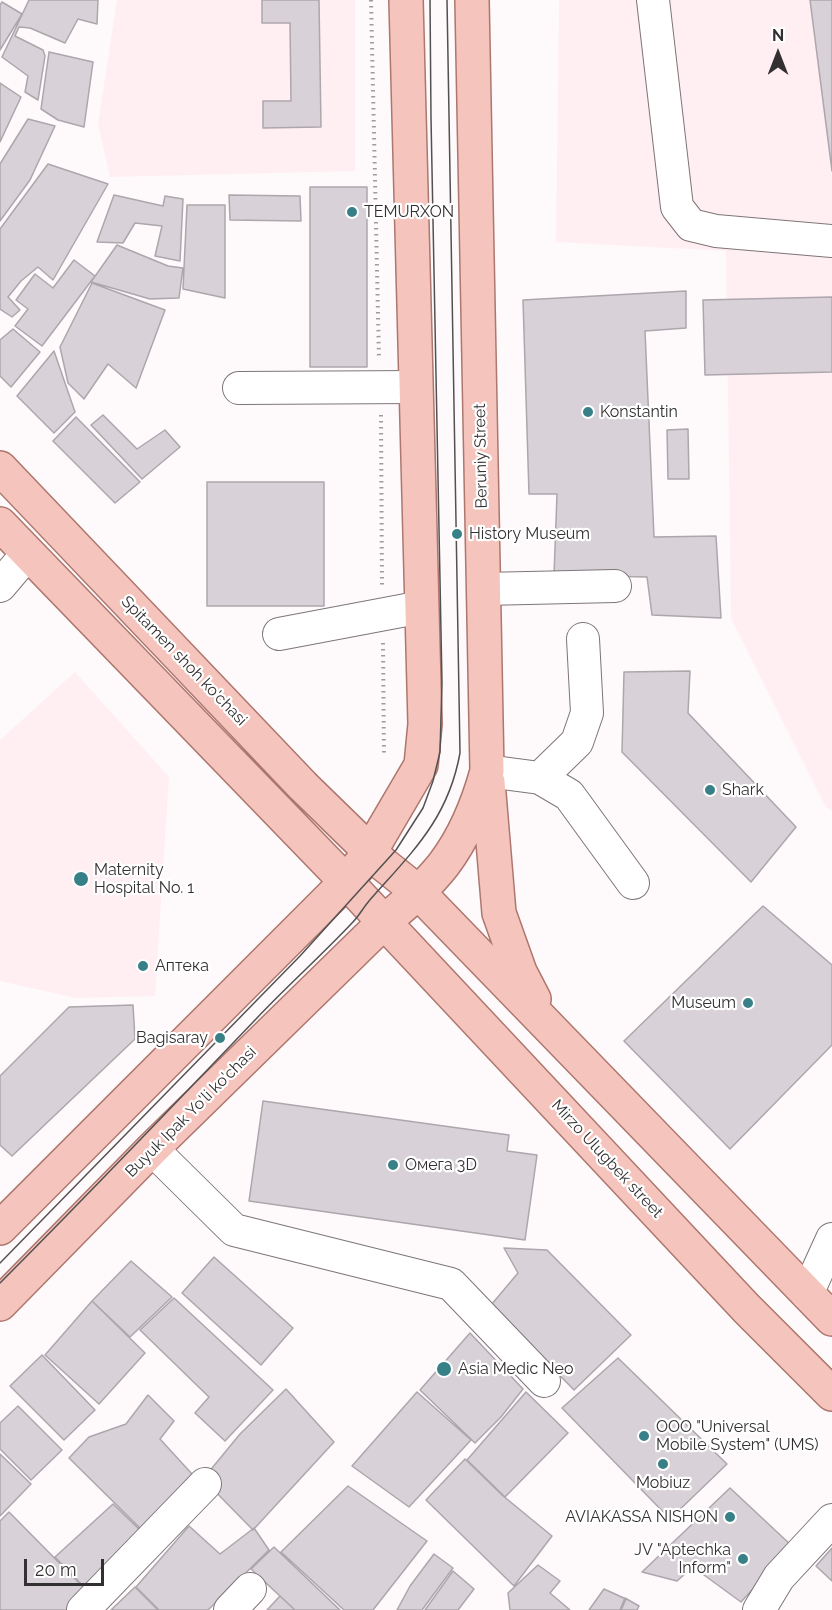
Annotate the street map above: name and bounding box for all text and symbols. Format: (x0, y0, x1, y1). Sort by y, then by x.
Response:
north arrow (748, 24, 808, 84)
text: N (772, 26, 784, 45)
place label: TEMURXON (364, 202, 454, 222)
marker: TEMURXON (345, 205, 359, 219)
place label: Konstantin (600, 402, 678, 422)
street label: Beruniy Street (470, 403, 492, 509)
marker: Konstantin (581, 405, 595, 419)
place label: History Museum (469, 524, 590, 544)
marker: History Museum (450, 527, 464, 541)
street label: Spitamen shoh ko'chasi (117, 592, 251, 730)
place label: Shark (722, 780, 764, 800)
marker: Shark (703, 783, 717, 797)
place label: Maternity Hospital No. 1 (94, 860, 194, 898)
marker: Maternity Hospital No. 1 (72, 870, 90, 888)
place label: Аптека (155, 956, 209, 976)
marker: Аптека (136, 959, 150, 973)
place label: Museum (671, 993, 736, 1013)
marker: Museum (741, 996, 755, 1010)
place label: Bagisaray (136, 1028, 208, 1048)
marker: Bagisaray (213, 1031, 227, 1045)
street label: Buyuk Ipak Yo'li ko'chasi (122, 1043, 260, 1181)
street label: Mirzo Ulugbek street (547, 1096, 667, 1222)
place label: Омега 3D (405, 1155, 477, 1175)
marker: Омега 3D (386, 1158, 400, 1172)
place label: Asia Medic Neo (458, 1359, 573, 1379)
marker: Asia Medic Neo (435, 1360, 453, 1378)
place label: ООО "Universal Mobile System" (UMS) (656, 1417, 819, 1455)
marker: ООО "Universal Mobile System" (UMS) (637, 1429, 651, 1443)
marker: Mobiuz (656, 1457, 670, 1471)
place label: Mobiuz (636, 1473, 690, 1493)
place label: AVIAKASSA NISHON (565, 1507, 718, 1527)
marker: AVIAKASSA NISHON (723, 1510, 737, 1524)
place label: JV "Aptechka Inform" (634, 1540, 731, 1578)
scale bar (27, 1547, 106, 1585)
marker: JV "Aptechka Inform" (736, 1552, 750, 1566)
text: 20 m (35, 1559, 77, 1580)

